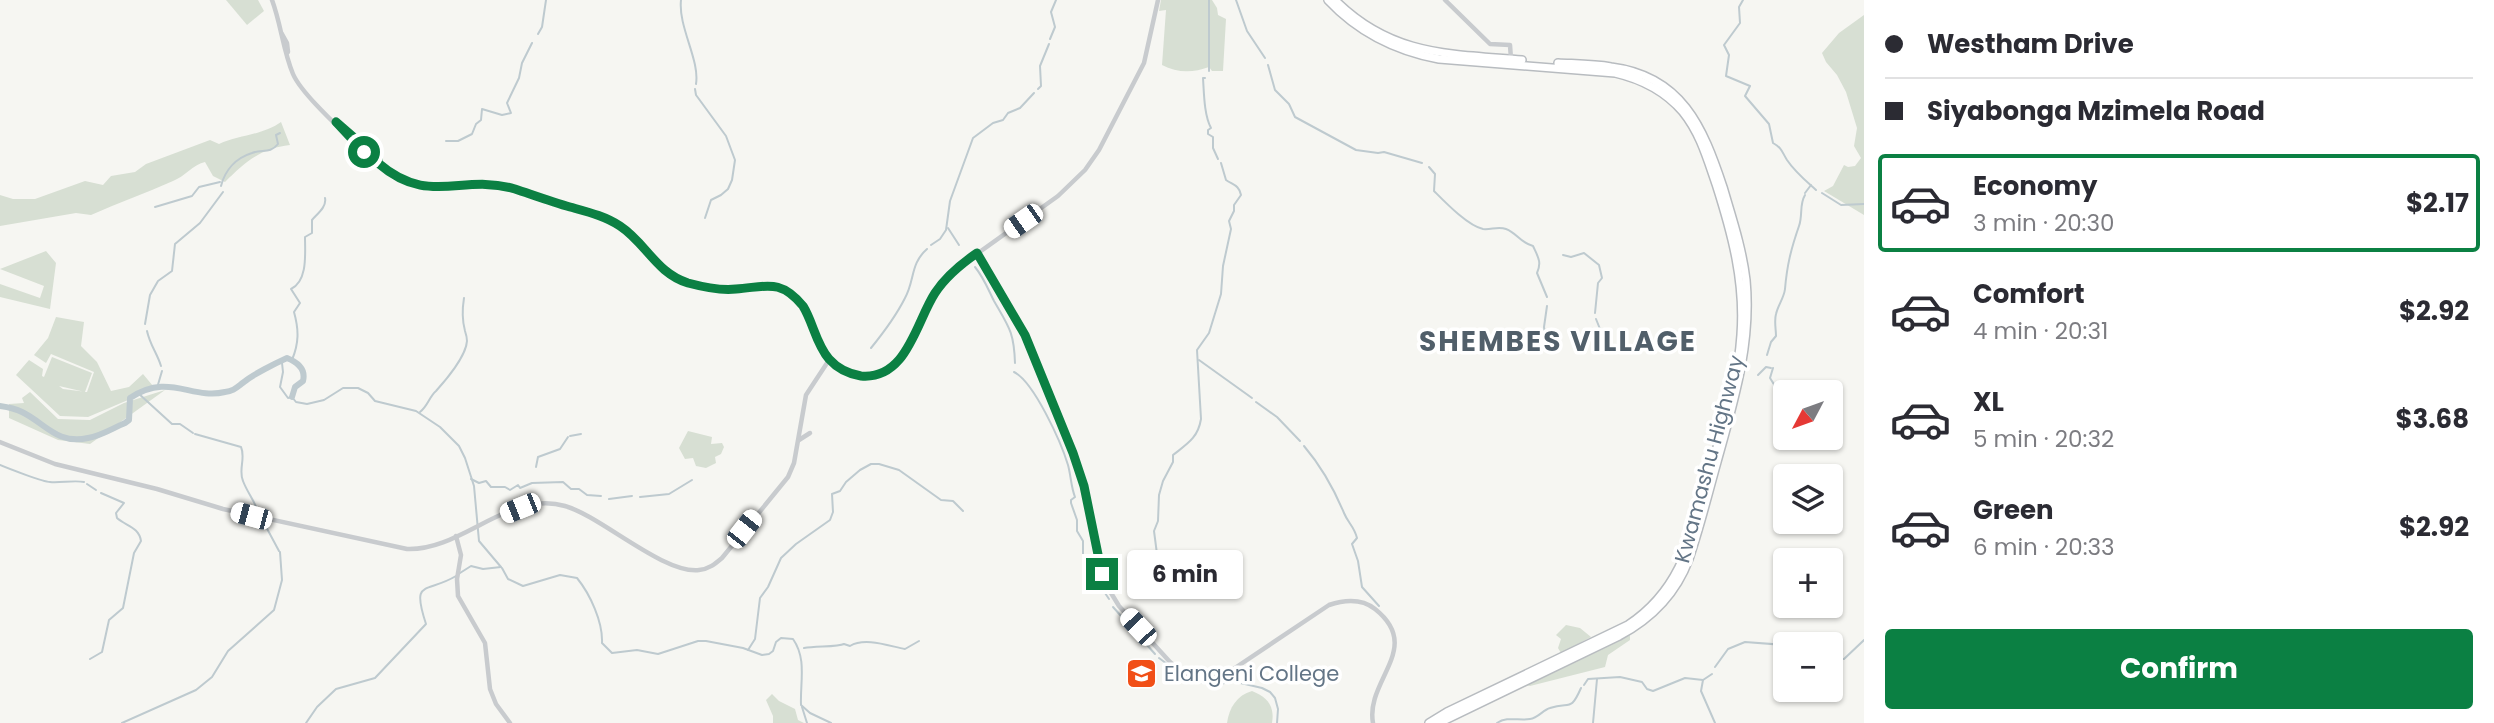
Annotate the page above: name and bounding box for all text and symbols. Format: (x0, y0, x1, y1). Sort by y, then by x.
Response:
text: Westham Drive (1927, 26, 2134, 62)
text: Siyabonga Mzimela Road (1927, 93, 2265, 129)
route start (348, 136, 380, 168)
text: Economy (1973, 168, 2097, 204)
icon: car (1889, 172, 1952, 235)
text: $2.17 (2406, 185, 2469, 221)
car (1000, 200, 1047, 242)
text: 3 min · 20:30 (1973, 207, 2114, 239)
text: Comfort (1973, 276, 2085, 312)
icon: car (1889, 280, 1952, 343)
text: $2.92 (2399, 293, 2469, 329)
text: 4 min · 20:31 (1973, 315, 2108, 347)
district label: SHEMBES VILLAGE (1419, 322, 1697, 361)
street label: Kwamashu Highway (1667, 352, 1751, 566)
north arrow (1773, 380, 1843, 450)
map controls (1773, 380, 1843, 702)
text: XL (1973, 384, 2004, 420)
icon: car (1889, 388, 1952, 451)
text: $3.68 (2395, 401, 2469, 437)
text: 5 min · 20:32 (1973, 423, 2114, 455)
button: layers (1773, 464, 1843, 534)
car (497, 490, 544, 526)
text: Green (1973, 492, 2054, 528)
icon: car (1889, 496, 1952, 559)
car (228, 500, 275, 532)
car (723, 506, 766, 552)
text: $2.92 (2399, 509, 2469, 545)
text: 6 min · 20:33 (1973, 531, 2115, 563)
button: + (1773, 548, 1843, 618)
callout: 6 min (1126, 550, 1242, 598)
route end (1086, 558, 1118, 590)
text: 6 min (1152, 558, 1218, 590)
car (1116, 604, 1161, 650)
button: Confirm (1885, 629, 2473, 709)
button: − (1773, 632, 1843, 702)
school or university icon: Elangeni College (1124, 656, 1158, 690)
place label: Elangeni College (1164, 659, 1339, 688)

